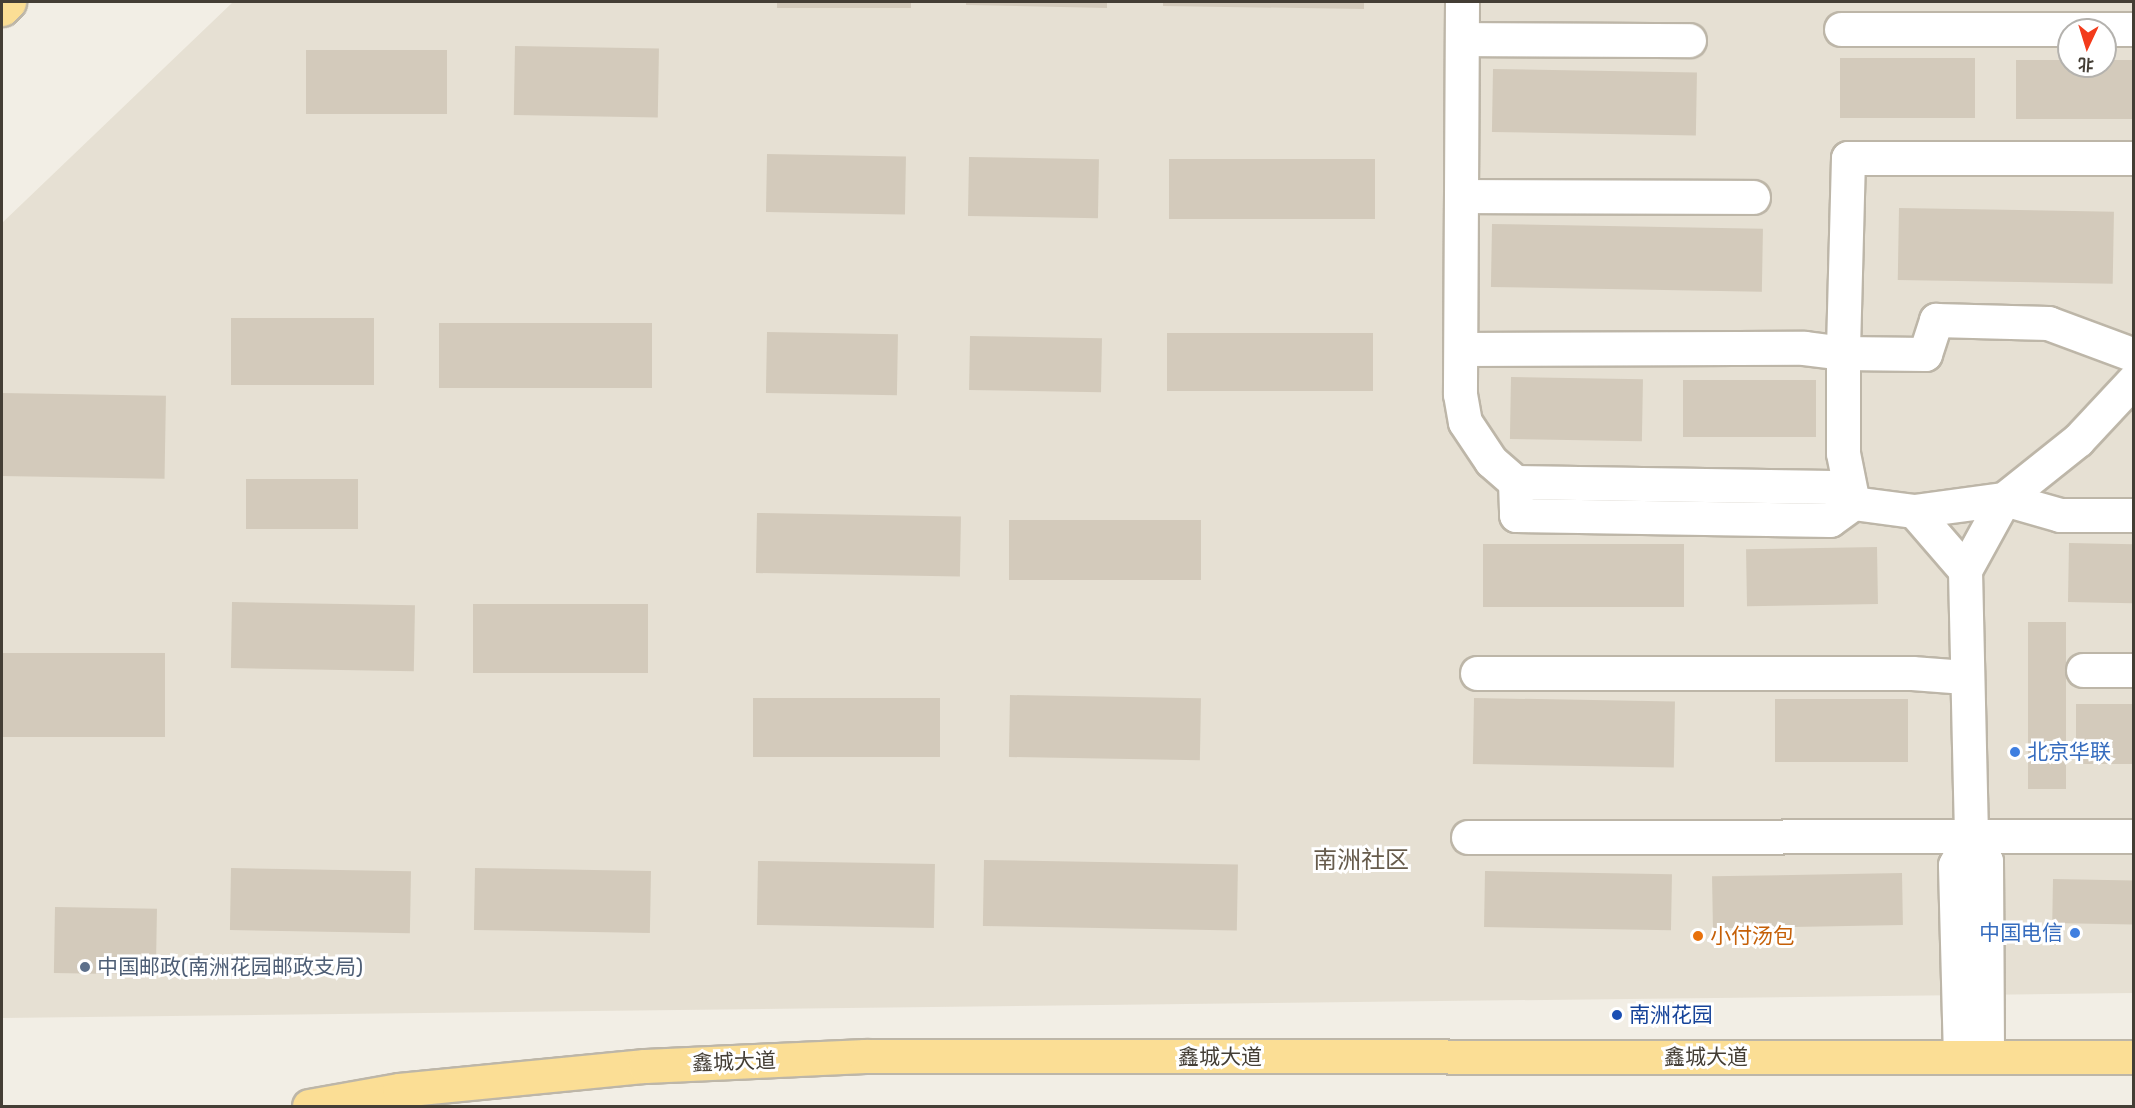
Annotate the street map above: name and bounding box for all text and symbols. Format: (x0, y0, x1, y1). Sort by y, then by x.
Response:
north arrow (2057, 18, 2117, 78)
text: 北 (2077, 54, 2095, 74)
place label: 北京华联 (2027, 739, 2111, 765)
marker: 北京华联 (2008, 745, 2022, 759)
district label: 南洲社区 (1313, 847, 1409, 875)
place label: 中国电信 (1979, 920, 2063, 946)
place label: 小付汤包 (1710, 923, 1794, 949)
marker: 中国电信 (2068, 926, 2082, 940)
marker: 小付汤包 (1691, 929, 1705, 943)
place label: 中国邮政(南洲花园邮政支局) (97, 954, 363, 980)
marker: 中国邮政(南洲花园邮政支局) (78, 960, 92, 974)
place label: 南洲花园 (1629, 1002, 1713, 1028)
marker: 南洲花园 (1610, 1008, 1624, 1022)
street label: 鑫城大道 (1178, 1044, 1262, 1070)
street label: 鑫城大道 (1664, 1044, 1748, 1070)
street label: 鑫城大道 (692, 1048, 776, 1076)

